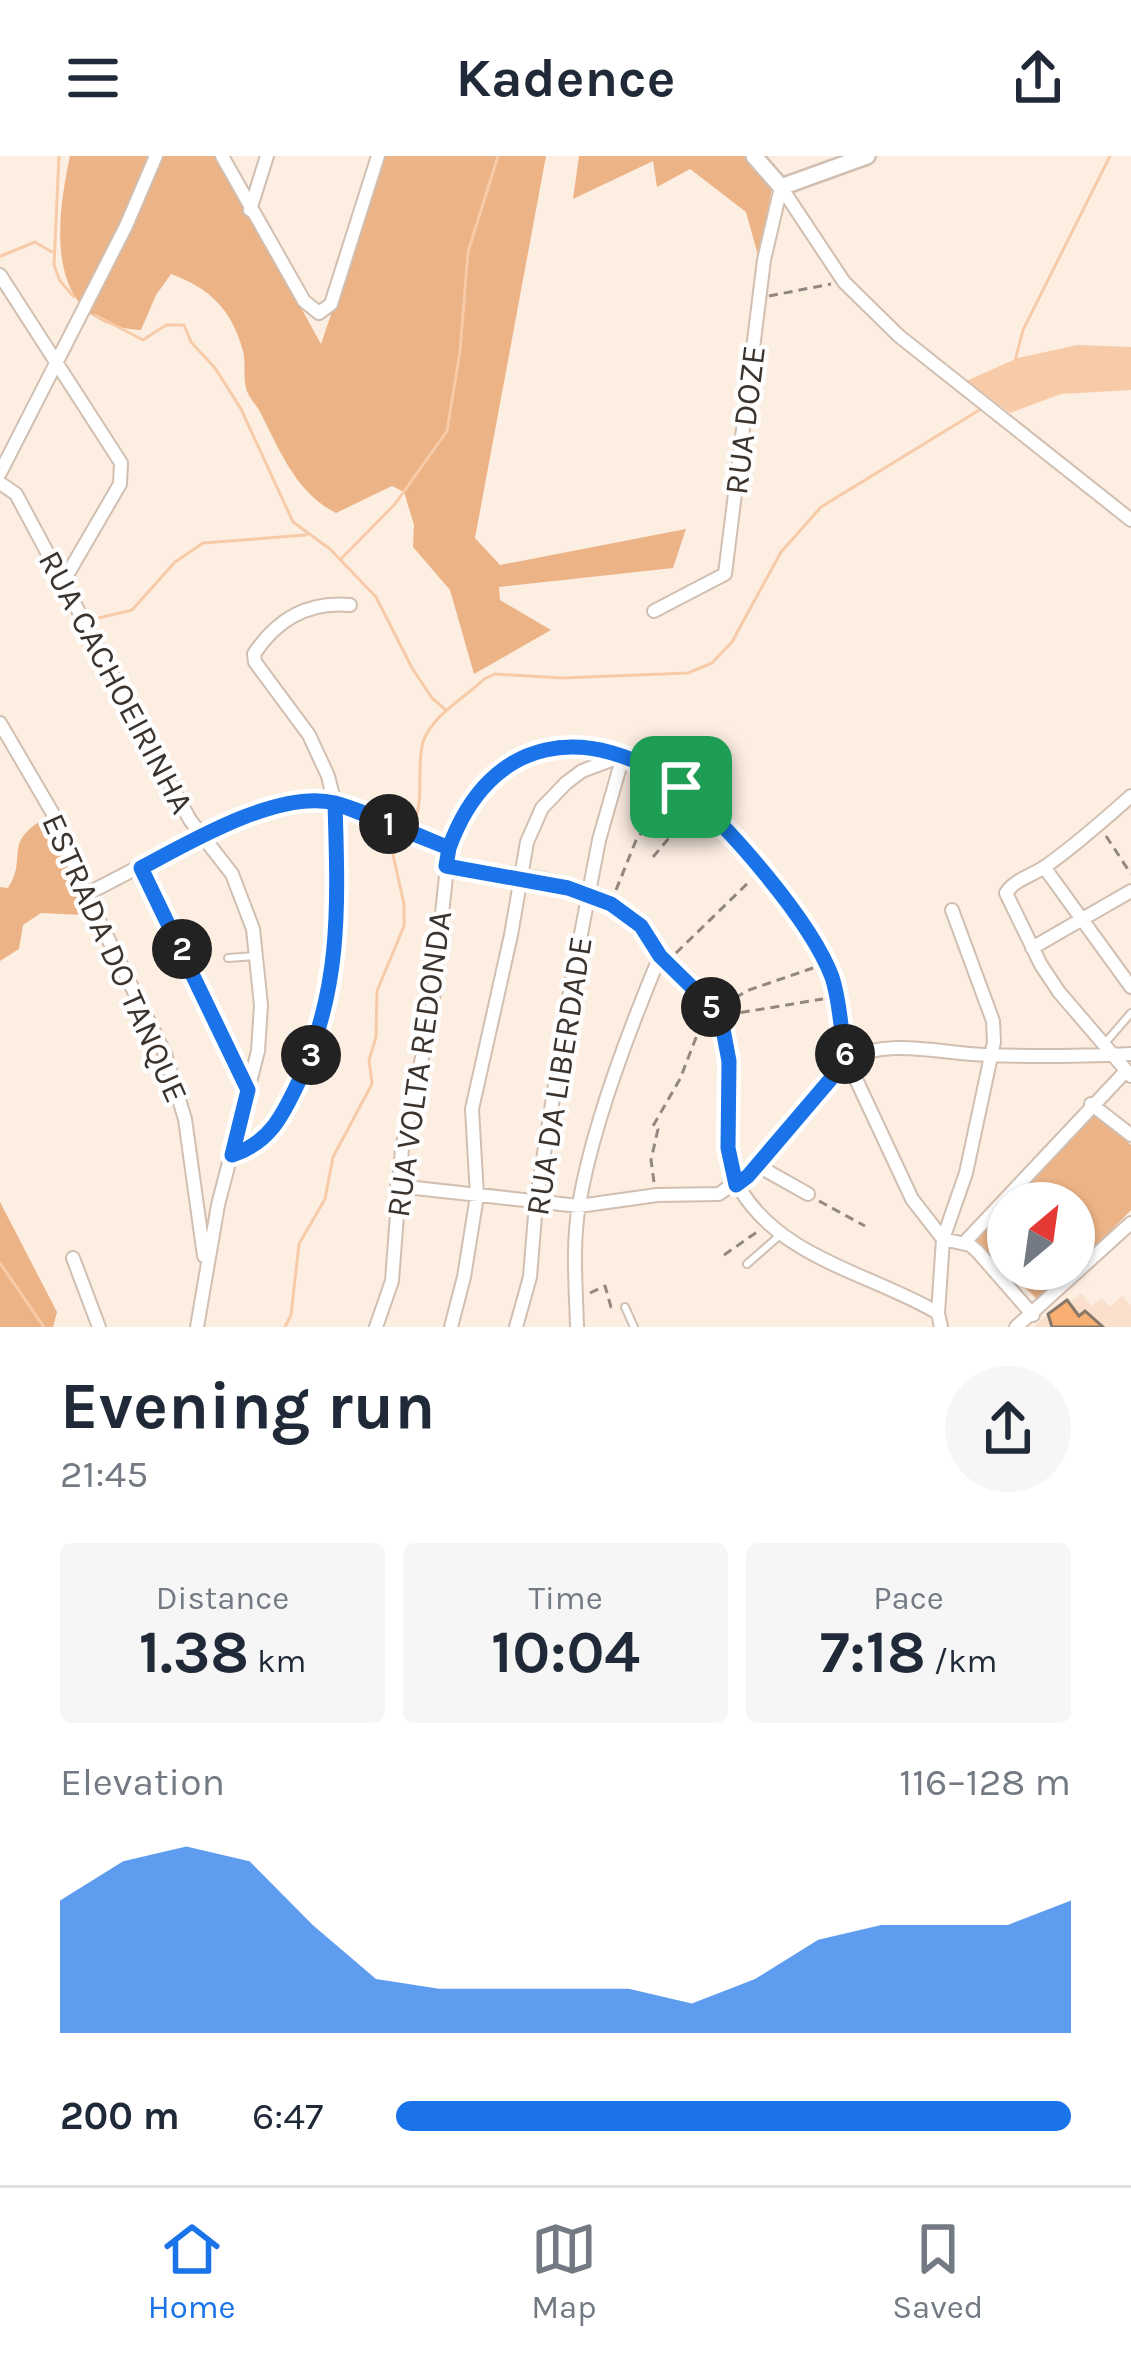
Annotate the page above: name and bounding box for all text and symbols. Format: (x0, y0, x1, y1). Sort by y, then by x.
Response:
icon: menu (60, 45, 126, 111)
icon: share (1005, 45, 1071, 111)
text: Kadence (456, 46, 675, 110)
street label: RUA DOZE (717, 343, 773, 497)
street label: RUA CACHOEIRINHA (31, 544, 201, 820)
pin (630, 736, 732, 838)
icon: arrive (648, 754, 714, 820)
pin: 1 (359, 794, 419, 854)
text: 1 (383, 805, 395, 843)
street label: ESTRADA DO TANQUE (34, 808, 196, 1108)
street label: RUA VOLTA REDONDA (379, 908, 459, 1220)
pin: 2 (152, 919, 212, 979)
text: 2 (172, 930, 192, 968)
street label: RUA DA LIBERDADE (518, 934, 600, 1218)
pin: 5 (681, 977, 741, 1037)
text: 5 (701, 988, 721, 1026)
pin: 6 (815, 1024, 875, 1084)
pin: 3 (281, 1025, 341, 1085)
text: 6 (835, 1035, 855, 1073)
text: 3 (301, 1036, 321, 1074)
north arrow (987, 1182, 1095, 1290)
map controls (987, 1182, 1095, 1290)
button: share (945, 1366, 1071, 1492)
text: Evening run (60, 1367, 435, 1445)
text: 21:45 (60, 1451, 148, 1497)
text: Distance (156, 1579, 289, 1617)
text: Time (528, 1579, 603, 1617)
text: Pace (873, 1579, 944, 1617)
text: 1.38 (139, 1617, 249, 1687)
text: 10:04 (491, 1617, 640, 1687)
text: 7:18 (820, 1617, 926, 1687)
text: km (249, 1642, 306, 1680)
text: /km (926, 1642, 997, 1680)
text: Elevation (60, 1759, 225, 1805)
text: 116–128 m (899, 1759, 1071, 1805)
text: 200 m (60, 2093, 180, 2139)
text: 6:47 (252, 2093, 323, 2139)
tab: Home (148, 2216, 236, 2326)
tab: Map (531, 2216, 597, 2326)
tab: Saved (892, 2216, 983, 2326)

